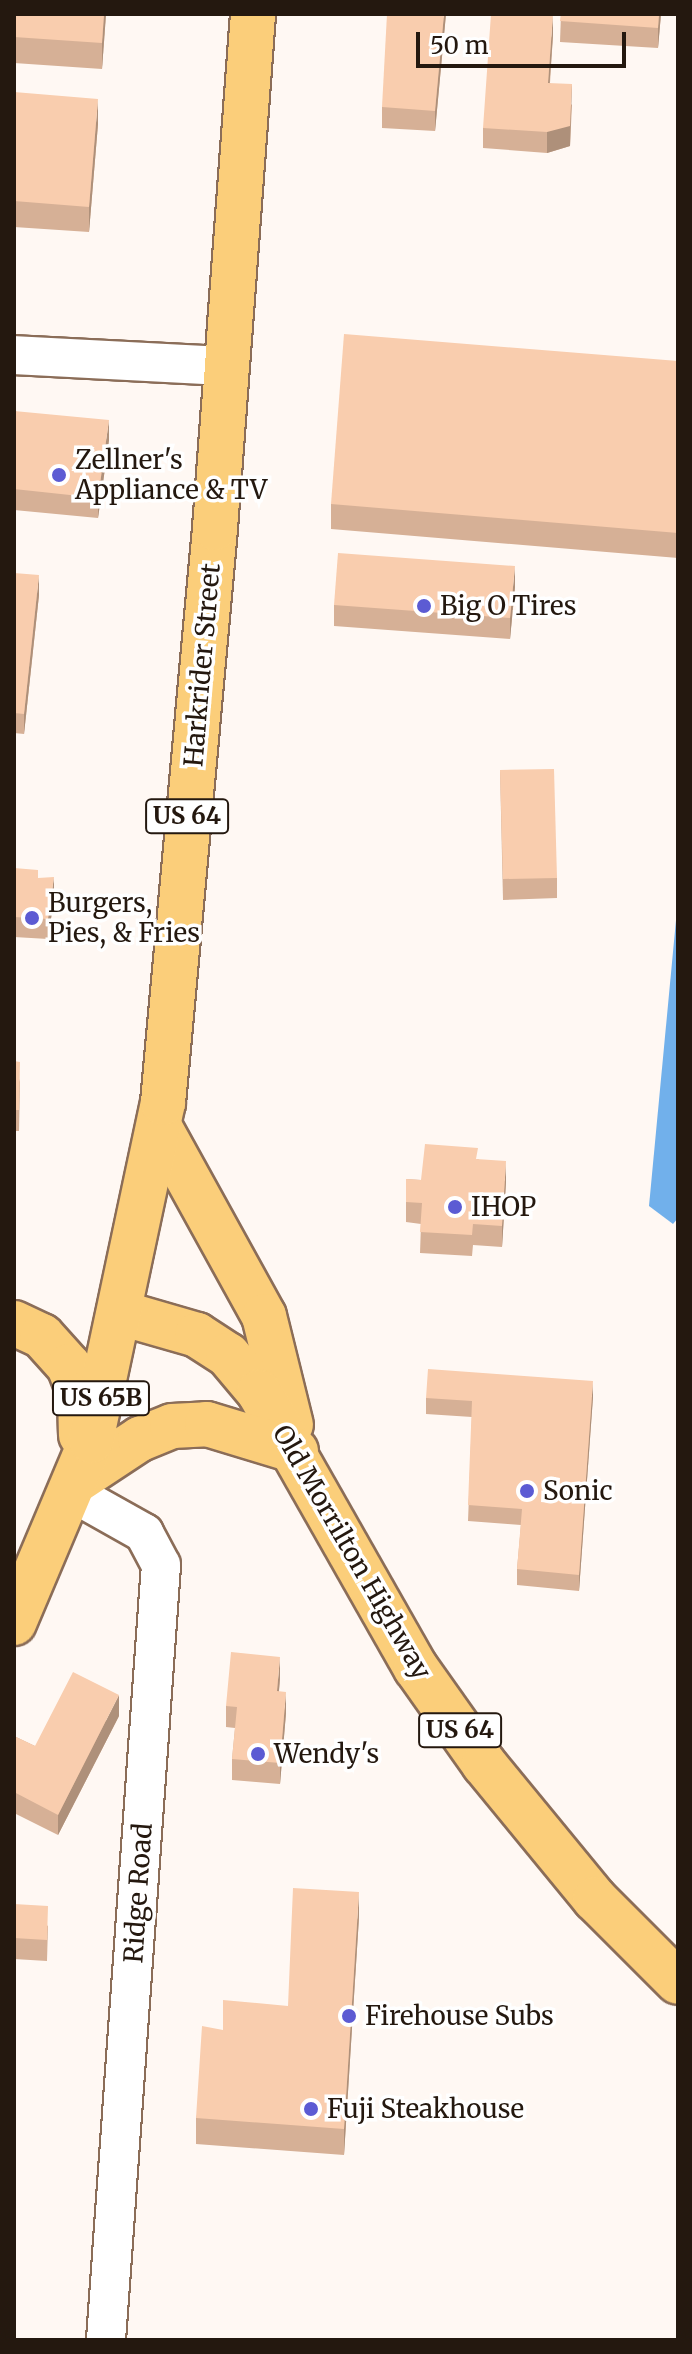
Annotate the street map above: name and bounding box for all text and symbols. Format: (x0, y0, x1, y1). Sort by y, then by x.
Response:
scale bar (420, 16, 630, 66)
text: 50 m (430, 30, 489, 61)
place label: Zellner's Appliance & TV (75, 444, 267, 506)
marker: Zellner's Appliance & TV (50, 466, 68, 484)
street label: Harkrider Street (178, 562, 226, 768)
place label: Big O Tires (440, 590, 576, 622)
marker: Big O Tires (415, 597, 433, 615)
road number: US 64 (145, 796, 229, 836)
place label: Burgers, Pies, & Fries (48, 887, 200, 948)
marker: Burgers, Pies, & Fries (23, 909, 41, 927)
place label: IHOP (471, 1191, 536, 1223)
marker: IHOP (446, 1198, 464, 1216)
road number: US 65B (51, 1378, 151, 1418)
street label: Old Morrilton Highway (266, 1419, 438, 1685)
place label: Sonic (543, 1475, 613, 1507)
marker: Sonic (518, 1482, 536, 1500)
road number: US 64 (418, 1710, 502, 1750)
place label: Wendy's (274, 1738, 379, 1770)
marker: Wendy's (249, 1745, 267, 1763)
street label: Ridge Road (118, 1822, 158, 1964)
place label: Firehouse Subs (365, 2000, 554, 2032)
marker: Firehouse Subs (340, 2007, 358, 2025)
place label: Fuji Steakhouse (327, 2093, 524, 2125)
marker: Fuji Steakhouse (302, 2100, 320, 2118)

